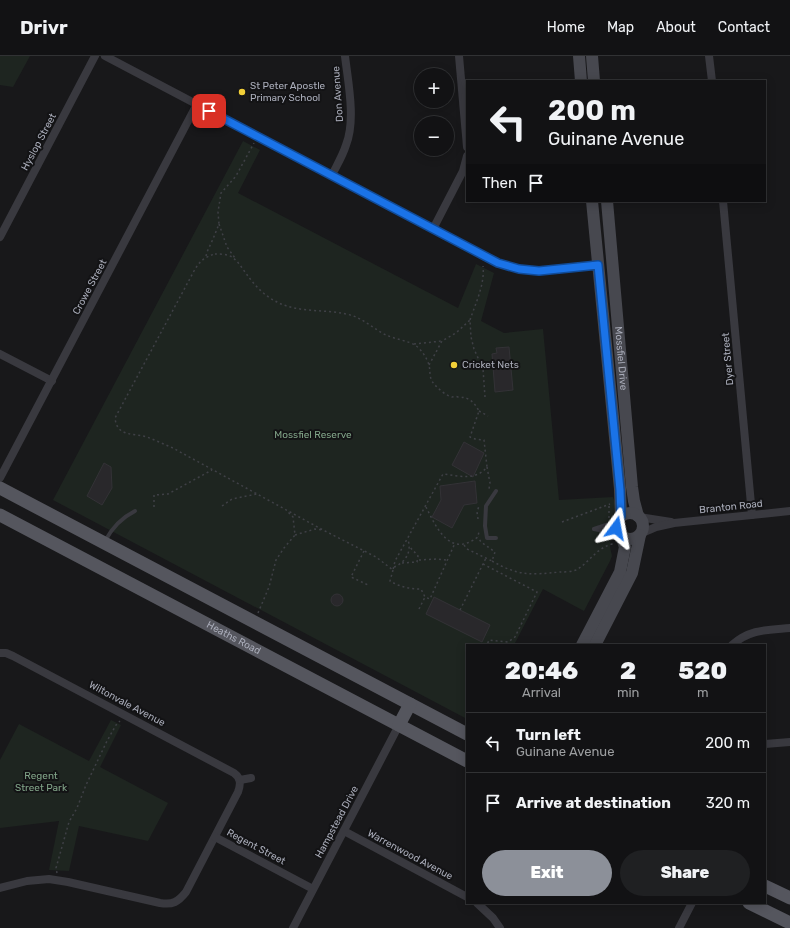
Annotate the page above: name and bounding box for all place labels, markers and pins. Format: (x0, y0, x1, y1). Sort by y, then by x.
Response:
place label: St Peter Apostle Primary School (250, 80, 326, 104)
marker: St Peter Apostle Primary School (237, 87, 247, 97)
pin (192, 94, 226, 128)
place label: Cricket Nets (462, 359, 519, 371)
marker: Cricket Nets (449, 360, 459, 370)

